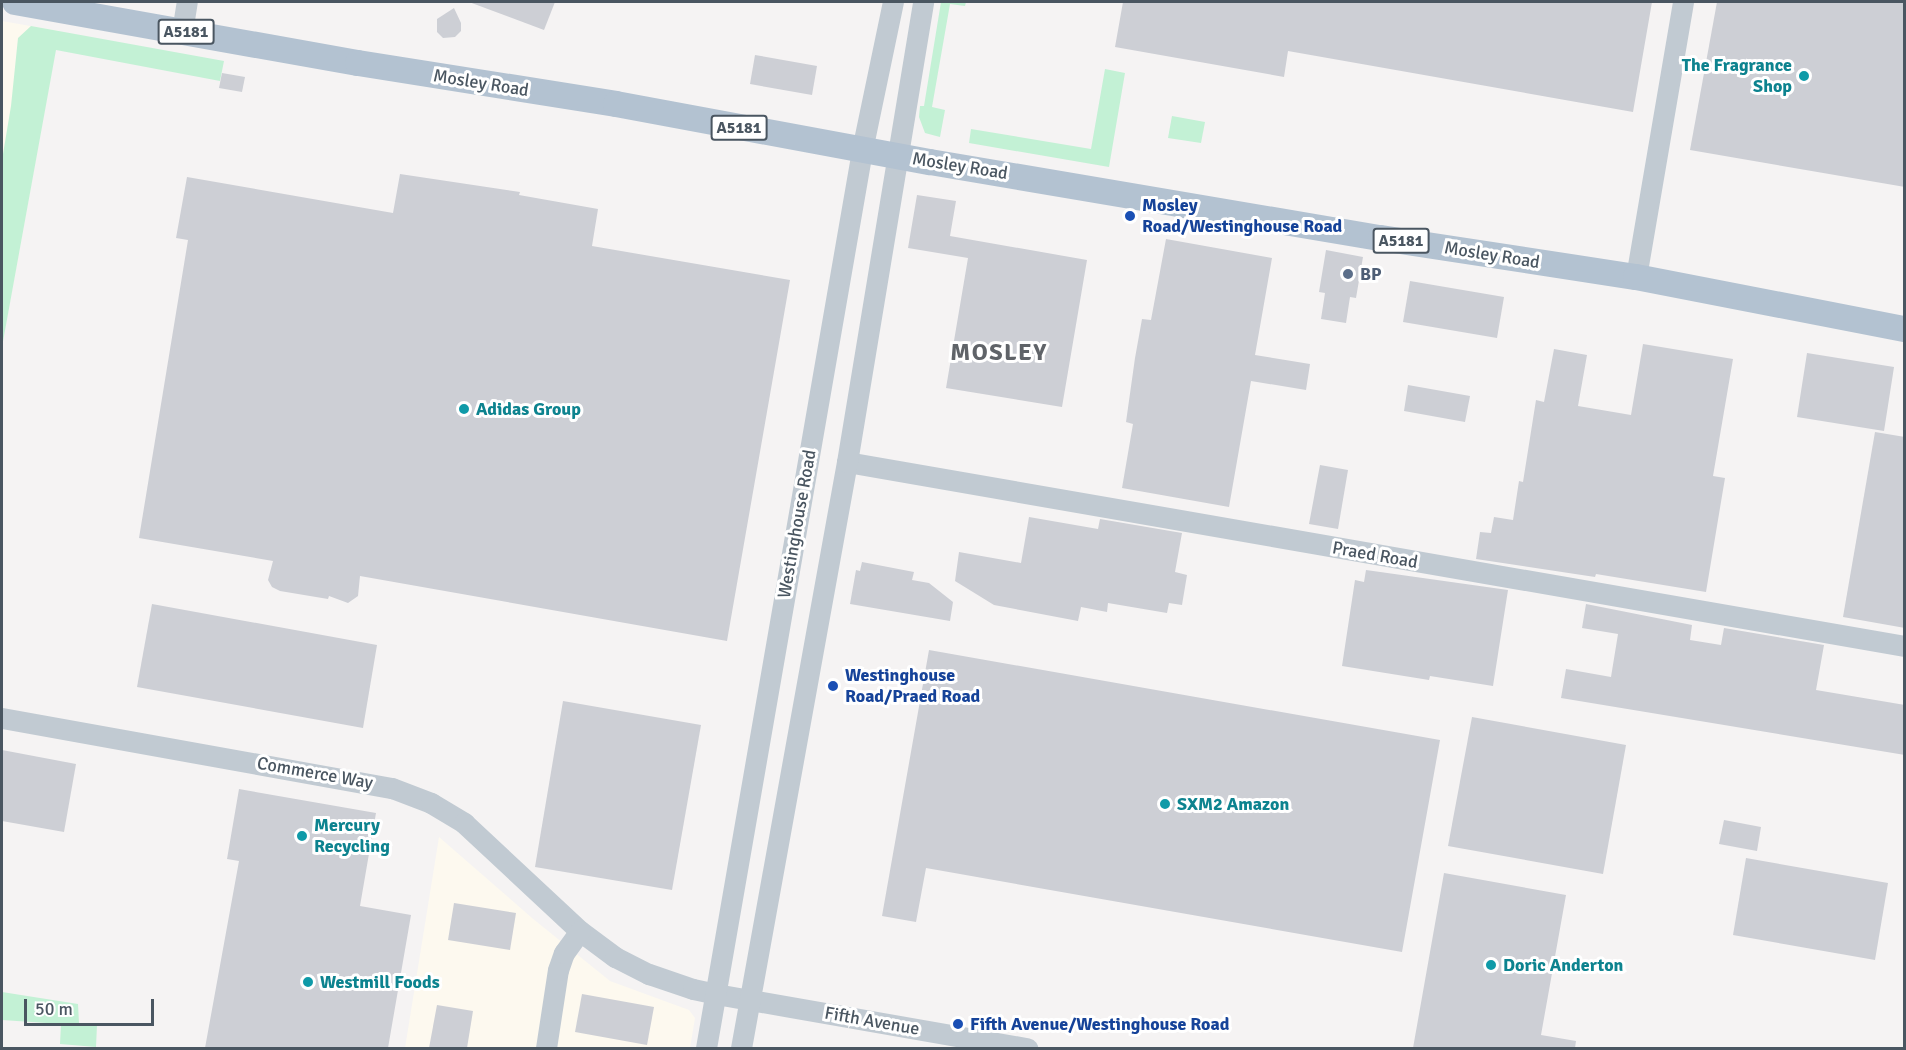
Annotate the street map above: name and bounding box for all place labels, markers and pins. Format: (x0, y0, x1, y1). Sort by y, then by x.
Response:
place label: The Fragrance Shop (1682, 55, 1792, 98)
marker: The Fragrance Shop (1797, 69, 1811, 83)
place label: Mosley Road/Westinghouse Road (1142, 195, 1342, 238)
marker: Mosley Road/Westinghouse Road (1123, 209, 1137, 223)
place label: BP (1360, 263, 1382, 285)
marker: BP (1341, 267, 1355, 281)
place label: Adidas Group (476, 398, 581, 420)
marker: Adidas Group (457, 402, 471, 416)
place label: Westinghouse Road/Praed Road (845, 665, 980, 708)
marker: Westinghouse Road/Praed Road (826, 679, 840, 693)
place label: SXM2 Amazon (1177, 793, 1289, 815)
marker: SXM2 Amazon (1158, 797, 1172, 811)
place label: Mercury Recycling (314, 815, 390, 858)
marker: Mercury Recycling (295, 829, 309, 843)
place label: Doric Anderton (1503, 954, 1623, 976)
marker: Doric Anderton (1484, 958, 1498, 972)
place label: Westmill Foods (320, 971, 440, 993)
marker: Westmill Foods (301, 975, 315, 989)
place label: Fifth Avenue/Westinghouse Road (970, 1013, 1229, 1035)
marker: Fifth Avenue/Westinghouse Road (951, 1017, 965, 1031)

